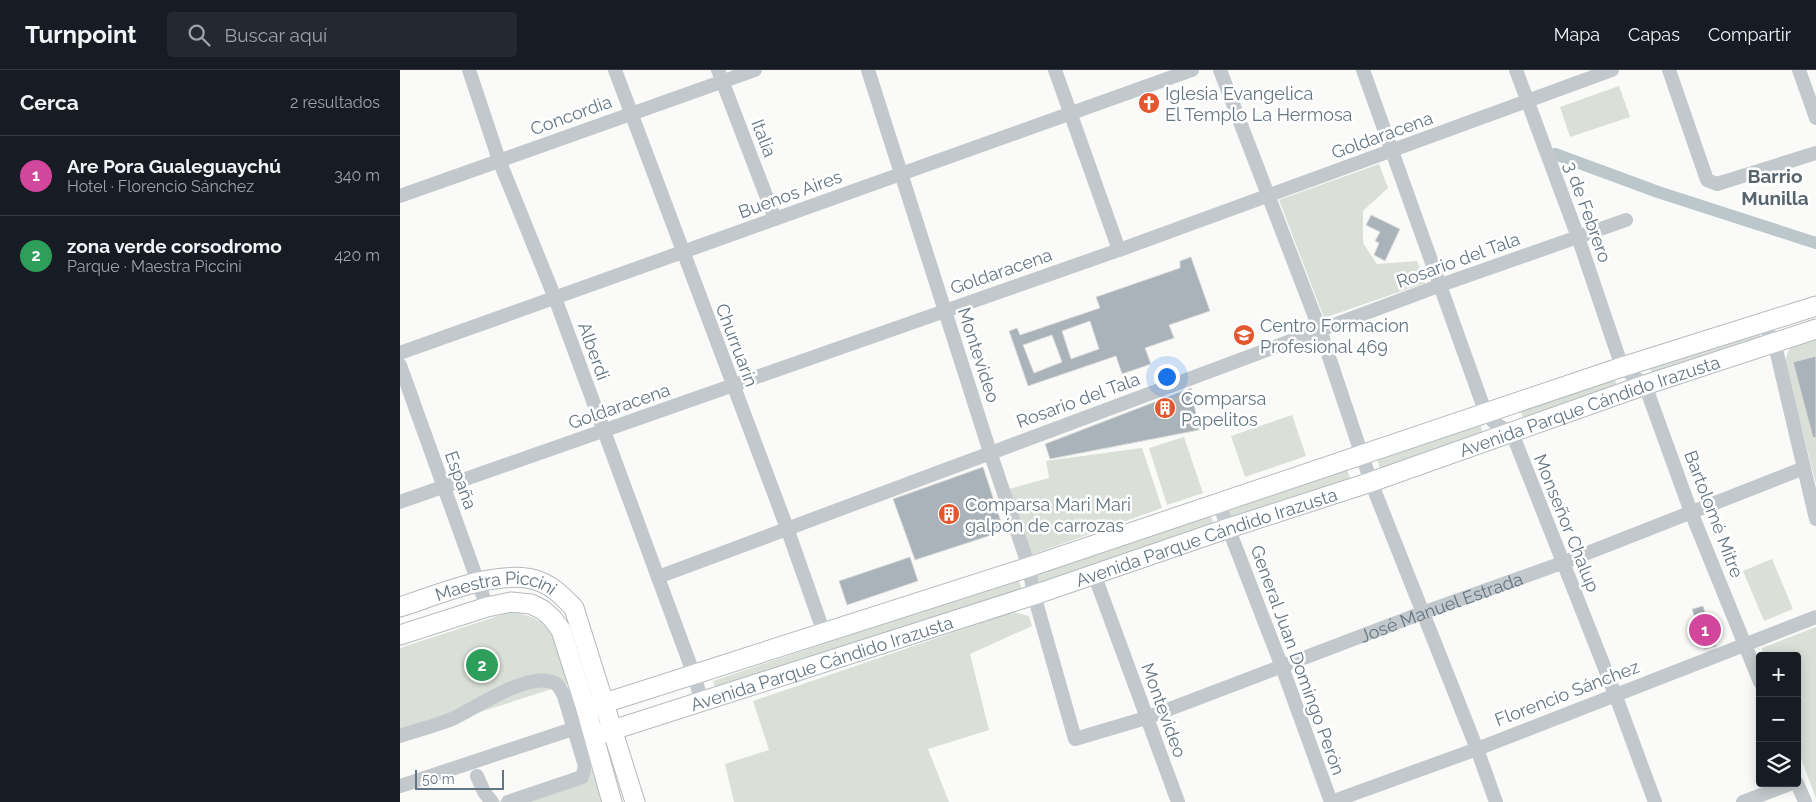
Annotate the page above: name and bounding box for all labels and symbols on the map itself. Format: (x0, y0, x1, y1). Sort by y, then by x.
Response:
place label: Iglesia Evangelica El Templo La Hermosa (1165, 83, 1352, 125)
street label: Concordia (527, 91, 615, 139)
church icon: Iglesia Evangelica El Templo La Hermosa (1137, 91, 1161, 115)
street label: Goldaracena (1328, 107, 1436, 163)
street label: Italia (747, 116, 781, 160)
street label: 3 de Febrero (1560, 159, 1616, 265)
street label: Buenos Aires (735, 165, 845, 222)
district label: Barrio Munilla (1741, 165, 1809, 209)
street label: Rosario del Tala (1393, 228, 1523, 292)
street label: Goldaracena (947, 244, 1055, 298)
street label: Churruarín (712, 300, 762, 390)
street label: Montevideo (954, 305, 1004, 406)
place label: Centro Formacion Profesional 469 (1260, 315, 1409, 357)
street label: Alberdi (574, 319, 614, 383)
school or university icon: Centro Formacion Profesional 469 (1232, 323, 1256, 347)
street label: Avenida Parque Cándido Irazusta (1456, 351, 1722, 460)
your location (1154, 364, 1180, 390)
street label: Rosario del Tala (1013, 368, 1143, 432)
street label: Goldaracena (565, 379, 673, 433)
place label: Comparsa Papelitos (1181, 388, 1266, 430)
building icon: Comparsa Papelitos (1153, 396, 1177, 420)
street label: España (441, 448, 481, 512)
street label: Bartolomé Mitre (1680, 448, 1748, 581)
street label: Monseñor Chalup (1530, 451, 1604, 595)
street label: Avenida Parque Cándido Irazusta (1073, 483, 1340, 590)
place label: Comparsa Mari Mari galpón de carrozas (965, 494, 1131, 536)
building icon: Comparsa Mari Mari galpón de carrozas (937, 502, 961, 526)
street label: General Juan Domingo Perón (1247, 542, 1349, 778)
street label: Maestra Piccini (432, 567, 561, 605)
street label: José Manuel Estrada (1357, 567, 1525, 646)
street label: Avenida Parque Cándido Irazusta (688, 611, 955, 715)
pin: 1 (1689, 611, 1721, 649)
pin: 2 (466, 646, 498, 684)
street label: Florencio Sánchez (1492, 656, 1642, 730)
street label: Montevideo (1137, 660, 1191, 760)
scale bar (415, 767, 504, 790)

